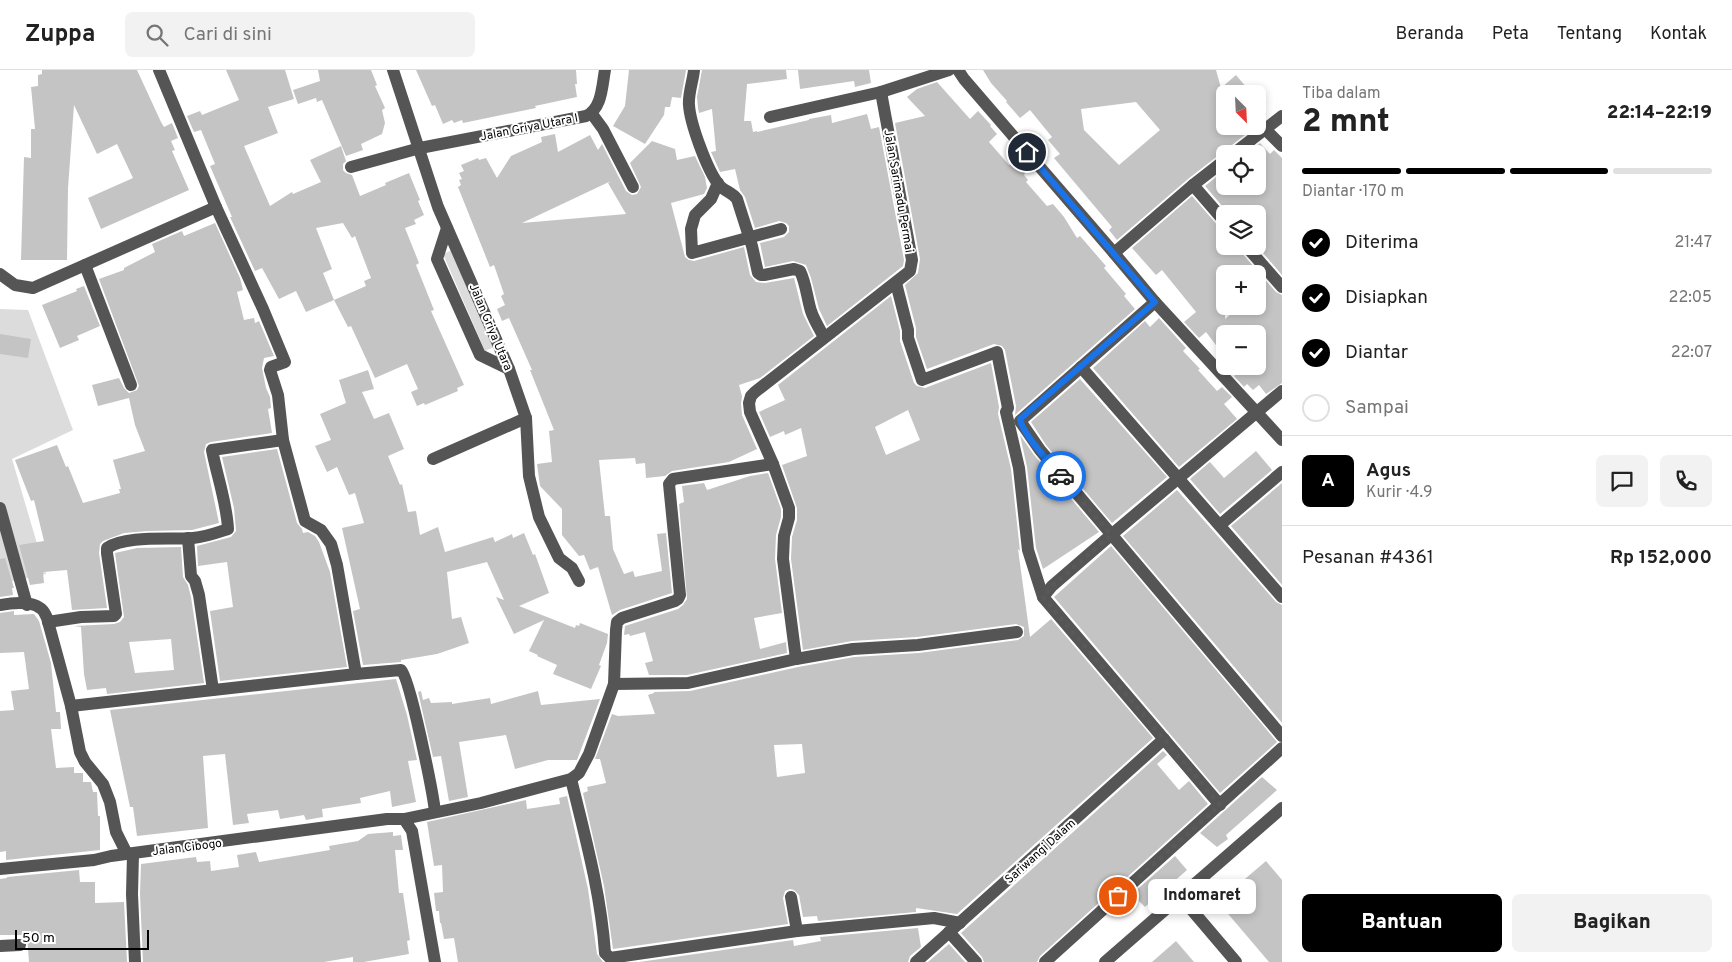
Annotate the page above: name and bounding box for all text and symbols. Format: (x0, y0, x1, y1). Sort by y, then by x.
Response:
search box (125, 12, 475, 57)
text: Zuppa (25, 20, 95, 50)
icon: search (143, 21, 171, 49)
text: Cari di sini (183, 23, 272, 47)
text: Beranda (1395, 23, 1464, 46)
text: Peta (1492, 23, 1529, 46)
text: Tentang (1557, 23, 1622, 46)
text: Kontak (1650, 23, 1707, 46)
text: Tiba dalam (1302, 84, 1381, 104)
north arrow (1216, 85, 1266, 135)
map controls (1216, 85, 1266, 375)
text: 22:14–22:19 (1607, 101, 1712, 125)
text: 2 mnt (1302, 103, 1390, 143)
street label: Jalan Griya Utara I (479, 111, 579, 145)
street label: Jalan Sarimadu Permai (879, 128, 917, 254)
pin (1006, 131, 1048, 173)
icon: home (1013, 138, 1041, 166)
button: locate (1216, 145, 1266, 195)
text: Diantar · 170 m (1302, 182, 1404, 202)
button: layers (1216, 205, 1266, 255)
icon: check (1302, 229, 1330, 257)
text: Diterima (1345, 231, 1419, 255)
text: 21:47 (1675, 233, 1712, 253)
button: + (1216, 265, 1266, 315)
street label: Jalan Griya Utara (465, 281, 516, 373)
icon: check (1302, 284, 1330, 312)
text: Disiapkan (1345, 286, 1428, 310)
text: 22:05 (1669, 288, 1712, 308)
button: − (1216, 325, 1266, 375)
icon: check (1302, 339, 1330, 367)
text: Diantar (1345, 341, 1408, 365)
text: 22:07 (1671, 343, 1712, 363)
text: Sampai (1345, 396, 1409, 420)
courier (1036, 451, 1086, 501)
button: chat (1596, 455, 1648, 507)
button: phone (1660, 455, 1712, 507)
text: Agus (1366, 459, 1411, 483)
icon: car (1047, 462, 1075, 490)
text: A (1321, 469, 1335, 493)
text: Kurir · 4.9 (1366, 483, 1433, 503)
text: Pesanan #4361 (1302, 546, 1434, 570)
text: Rp 152,000 (1610, 546, 1712, 570)
street label: Sariwangi Dalam (1002, 816, 1079, 888)
street label: Jalan Cibogo (151, 836, 223, 860)
pin (1097, 875, 1139, 917)
callout: Indomaret (1148, 878, 1256, 914)
icon: bag (1104, 882, 1132, 910)
text: Indomaret (1163, 886, 1241, 906)
button: Bantuan (1302, 894, 1502, 952)
button: Bagikan (1512, 894, 1712, 952)
scale bar (15, 927, 149, 950)
text: 50 m (22, 930, 55, 947)

